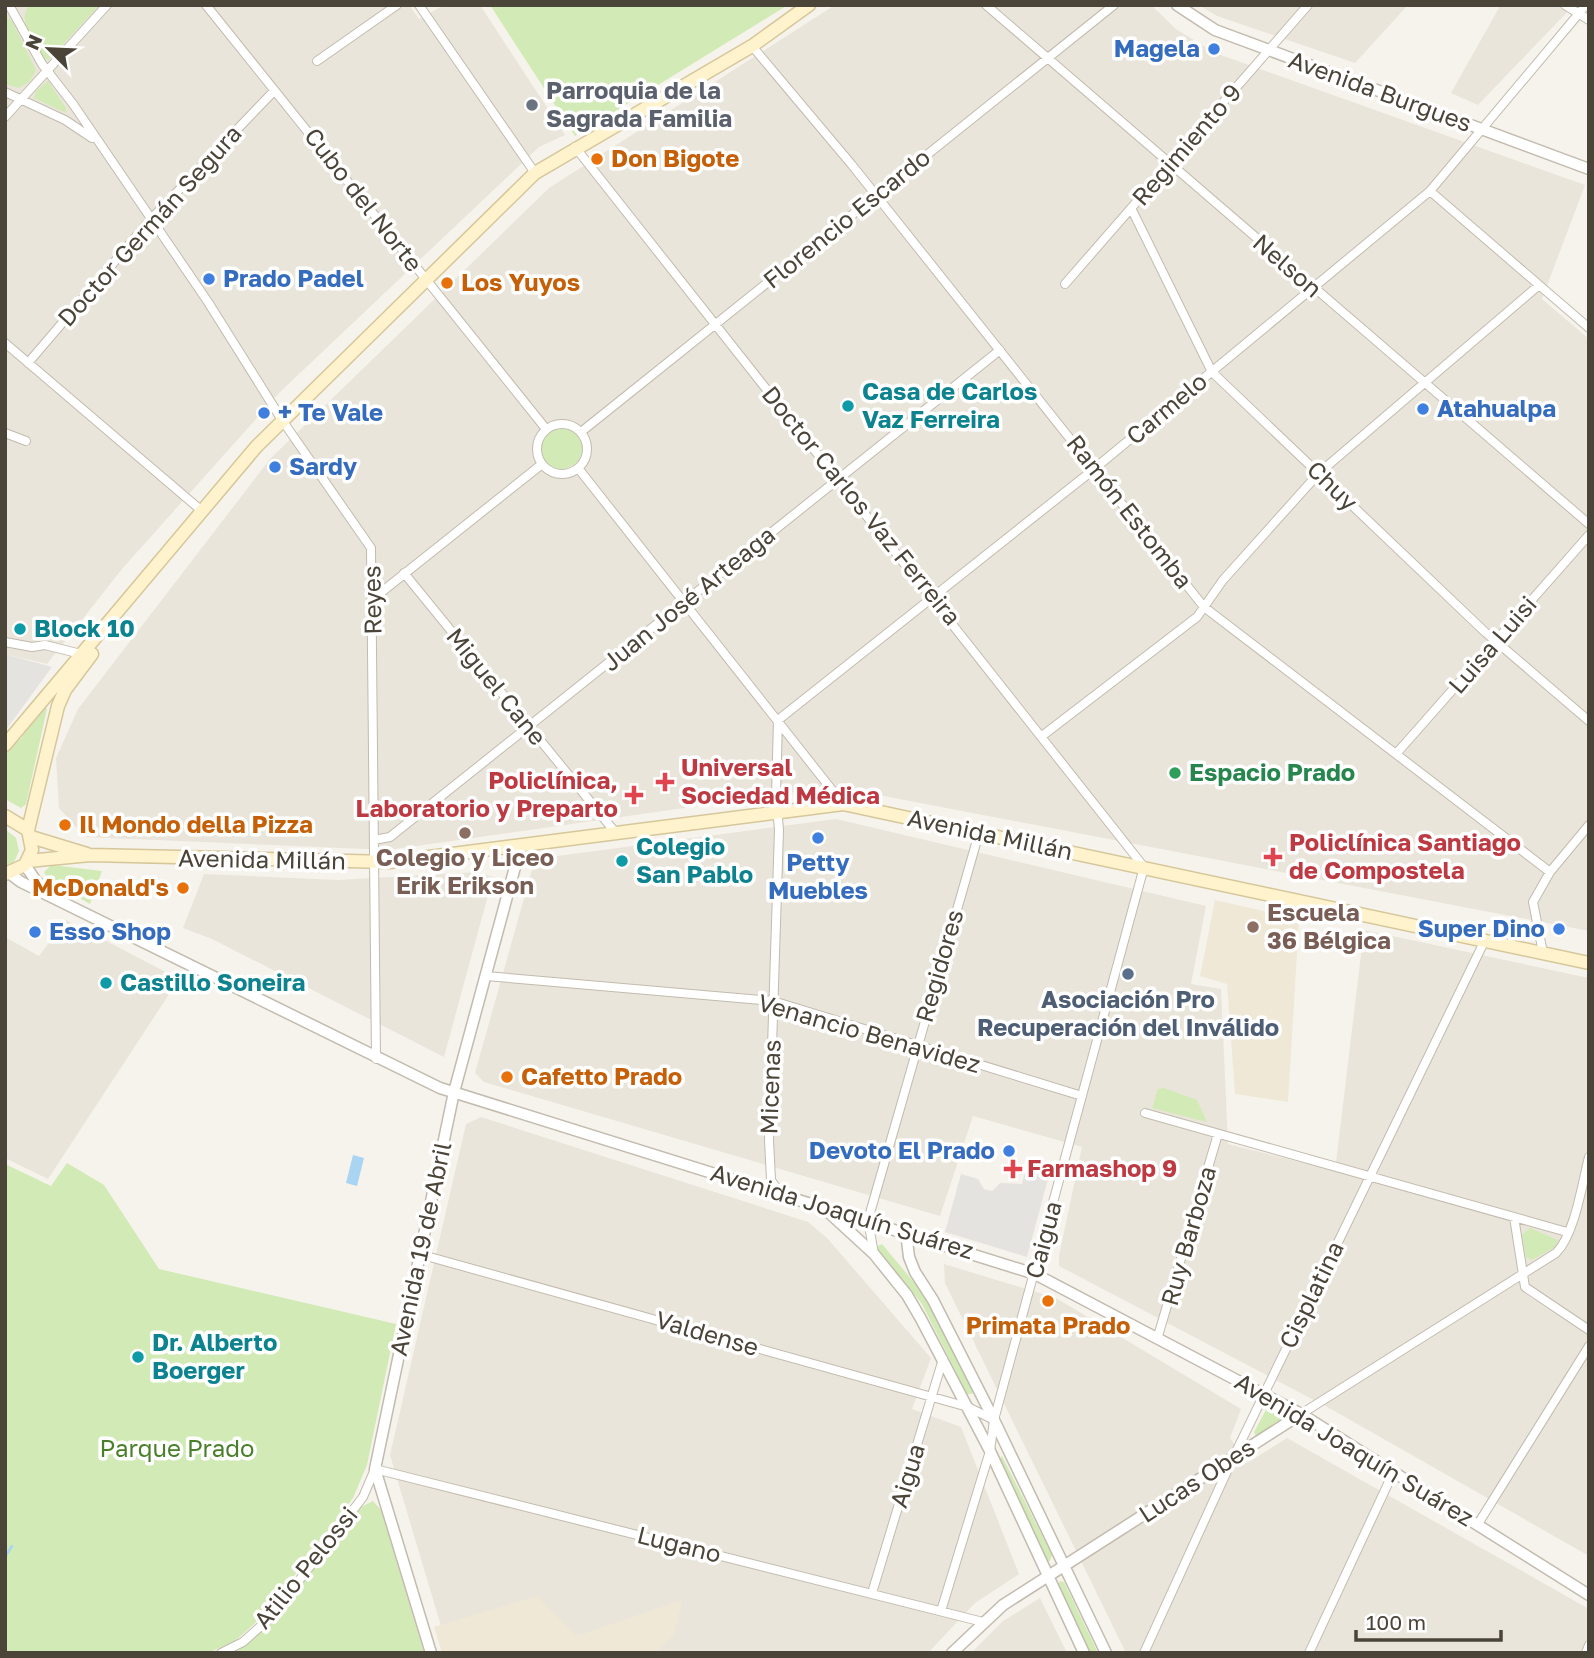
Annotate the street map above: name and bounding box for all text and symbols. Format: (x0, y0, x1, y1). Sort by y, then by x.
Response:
north arrow (14, 14, 84, 84)
text: N (20, 31, 46, 53)
place label: Magela (1114, 33, 1200, 62)
marker: Magela (1206, 41, 1222, 57)
street label: Avenida Burgues (1285, 44, 1476, 137)
place label: Parroquia de la Sagrada Familia (546, 75, 732, 132)
street label: Regimiento 9 (1125, 77, 1247, 211)
marker: Parroquia de la Sagrada Familia (524, 97, 540, 113)
street label: Doctor Germán Segura (51, 118, 247, 332)
street label: Cubo del Norte (299, 121, 429, 277)
street label: Florencio Escardo (757, 142, 935, 294)
place label: Don Bigote (611, 143, 739, 172)
marker: Don Bigote (589, 151, 605, 167)
street label: Nelson (1248, 227, 1328, 303)
place label: Prado Padel (223, 263, 364, 292)
place label: Los Yuyos (461, 267, 580, 296)
marker: Prado Padel (201, 271, 217, 287)
marker: Los Yuyos (439, 275, 455, 291)
street label: Carmelo (1120, 366, 1212, 450)
place label: Casa de Carlos Vaz Ferreira (862, 376, 1037, 433)
street label: Doctor Carlos Vaz Ferreira (757, 380, 968, 631)
place label: Atahualpa (1437, 393, 1556, 422)
place label: + Te Vale (278, 397, 383, 426)
marker: Casa de Carlos Vaz Ferreira (840, 398, 856, 414)
marker: Atahualpa (1415, 401, 1431, 417)
marker: + Te Vale (256, 405, 272, 421)
street label: Ramón Estomba (1061, 428, 1199, 594)
place label: Sardy (289, 451, 358, 480)
street label: Chuy (1302, 454, 1364, 516)
marker: Sardy (267, 459, 283, 475)
street label: Juan José Arteaga (596, 519, 780, 676)
street label: Reyes (356, 565, 387, 635)
street label: Luisa Luisi (1442, 589, 1542, 699)
place label: Block 10 (34, 613, 135, 642)
marker: Block 10 (12, 621, 28, 637)
street label: Miguel Cane (441, 622, 553, 751)
place label: Universal Sociedad Médica (681, 752, 880, 809)
place label: Espacio Prado (1189, 757, 1355, 786)
place label: Policlínica, Laboratorio y Preparto (356, 765, 618, 822)
marker: Espacio Prado (1167, 765, 1183, 781)
marker: Universal Sociedad Médica (655, 772, 675, 792)
marker: Policlínica, Laboratorio y Preparto (624, 785, 644, 805)
street label: Avenida Millán (905, 802, 1075, 865)
place label: Il Mondo della Pizza (79, 809, 313, 838)
marker: Il Mondo della Pizza (57, 817, 73, 833)
marker: Colegio y Liceo Erik Erikson (457, 825, 473, 841)
place label: Policlínica Santiago de Compostela (1289, 827, 1521, 884)
marker: Petty Muebles (810, 830, 826, 846)
place label: Colegio San Pablo (636, 831, 753, 888)
place label: Colegio y Liceo Erik Erikson (376, 842, 554, 899)
street label: Avenida Millán (178, 843, 346, 874)
place label: Petty Muebles (768, 847, 868, 904)
marker: Policlínica Santiago de Compostela (1263, 847, 1283, 867)
marker: Colegio San Pablo (614, 853, 630, 869)
place label: McDonald's (32, 872, 169, 901)
marker: McDonald's (175, 880, 191, 896)
place label: Escuela 36 Bélgica (1267, 897, 1391, 954)
street label: Regidores (909, 906, 969, 1025)
place label: Super Dino (1418, 913, 1545, 942)
place label: Esso Shop (49, 916, 171, 945)
marker: Escuela 36 Bélgica (1245, 919, 1261, 935)
marker: Super Dino (1551, 921, 1567, 937)
marker: Esso Shop (27, 924, 43, 940)
marker: Asociación Pro Recuperación del Inválido (1120, 966, 1136, 982)
place label: Castillo Soneira (120, 967, 306, 996)
marker: Castillo Soneira (98, 975, 114, 991)
place label: Asociación Pro Recuperación del Inválido (977, 984, 1279, 1041)
street label: Venancio Benavidez (755, 987, 984, 1078)
street label: Micenas (753, 1039, 786, 1135)
place label: Cafetto Prado (521, 1061, 682, 1090)
marker: Cafetto Prado (499, 1069, 515, 1085)
place label: Devoto El Prado (809, 1135, 995, 1164)
street label: Avenida 19 de Abril (383, 1139, 456, 1358)
marker: Devoto El Prado (1001, 1143, 1017, 1159)
place label: Farmashop 9 (1027, 1153, 1177, 1182)
street label: Avenida Joaquín Suárez (707, 1157, 977, 1264)
marker: Farmashop 9 (1005, 1161, 1021, 1177)
street label: Ruy Barboza (1154, 1162, 1221, 1309)
street label: Caigua (1018, 1198, 1067, 1282)
street label: Cisplatina (1272, 1236, 1349, 1353)
marker: Primata Prado (1040, 1293, 1056, 1309)
street label: Valdense (653, 1304, 762, 1361)
place label: Primata Prado (966, 1310, 1130, 1339)
place label: Dr. Alberto Boerger (152, 1327, 277, 1384)
marker: Dr. Alberto Boerger (130, 1349, 146, 1365)
street label: Avenida Joaquín Suárez (1230, 1366, 1479, 1532)
street label: Lucas Obes (1133, 1432, 1260, 1528)
park label: Parque Prado (100, 1433, 254, 1462)
street label: Aigua (883, 1440, 930, 1511)
street label: Atilio Pelossi (247, 1500, 363, 1634)
street label: Lugano (635, 1519, 724, 1568)
scale bar (1356, 1598, 1501, 1642)
text: 100 m (1366, 1609, 1426, 1635)

